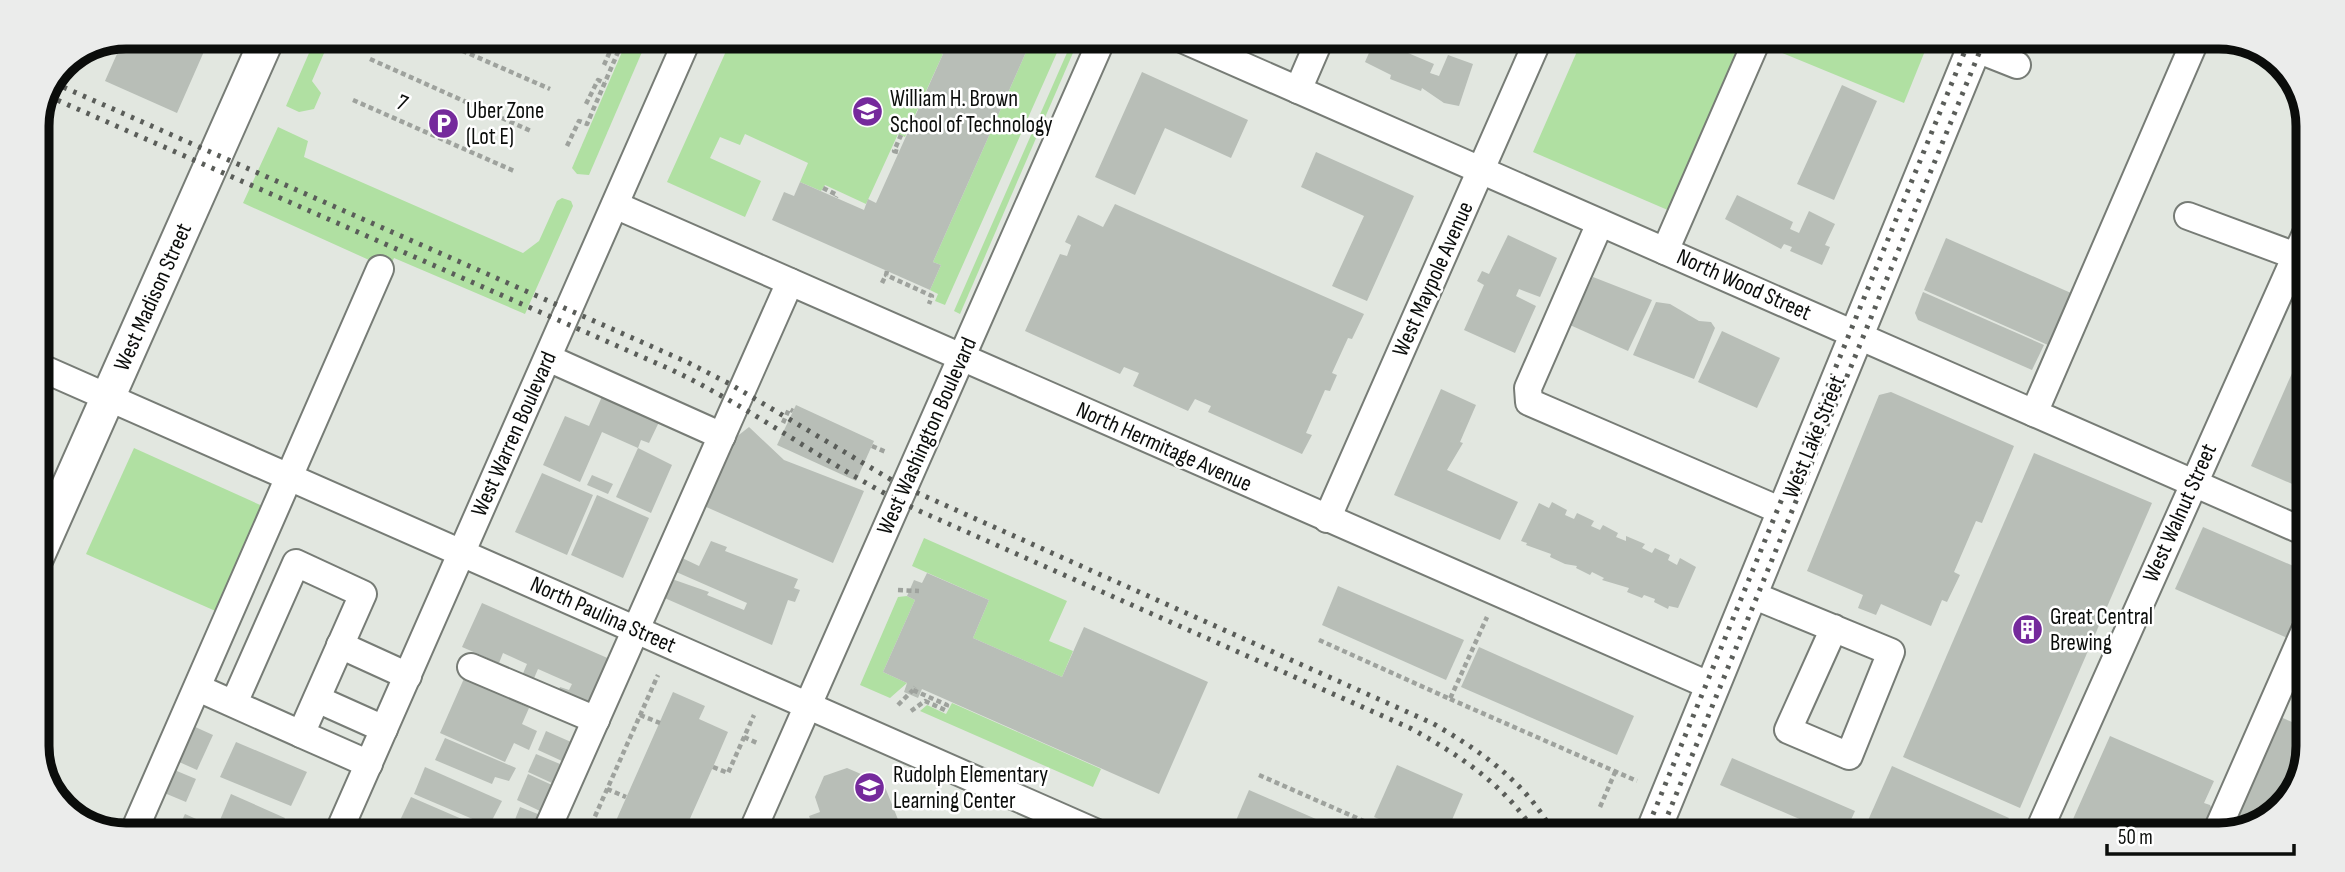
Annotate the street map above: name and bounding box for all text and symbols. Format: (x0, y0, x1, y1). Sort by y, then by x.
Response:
place label: William H. Brown School of Technology (890, 85, 1053, 139)
street label: 7 (392, 88, 412, 118)
school or university icon: William H. Brown School of Technology (850, 95, 884, 129)
place label: Uber Zone (Lot E) (466, 97, 544, 151)
parking icon: Uber Zone (Lot E) (426, 107, 460, 141)
street label: West Maypole Avenue (1386, 197, 1480, 361)
street label: West Madison Street (108, 219, 198, 375)
street label: North Wood Street (1672, 243, 1816, 327)
street label: West Washington Boulevard (871, 333, 983, 539)
street label: West Warren Boulevard (465, 347, 563, 521)
street label: West Lake Street (1777, 371, 1851, 503)
street label: North Hermitage Avenue (1072, 396, 1256, 498)
street label: West Walnut Street (2137, 439, 2223, 587)
street label: North Paulina Street (526, 570, 680, 660)
place label: Great Central Brewing (2050, 603, 2153, 657)
building icon: Great Central Brewing (2010, 613, 2044, 647)
place label: Rudolph Elementary Learning Center (893, 761, 1048, 815)
school or university icon: Rudolph Elementary Learning Center (853, 771, 887, 805)
scale bar (2107, 812, 2294, 856)
text: 50 m (2118, 825, 2153, 850)

